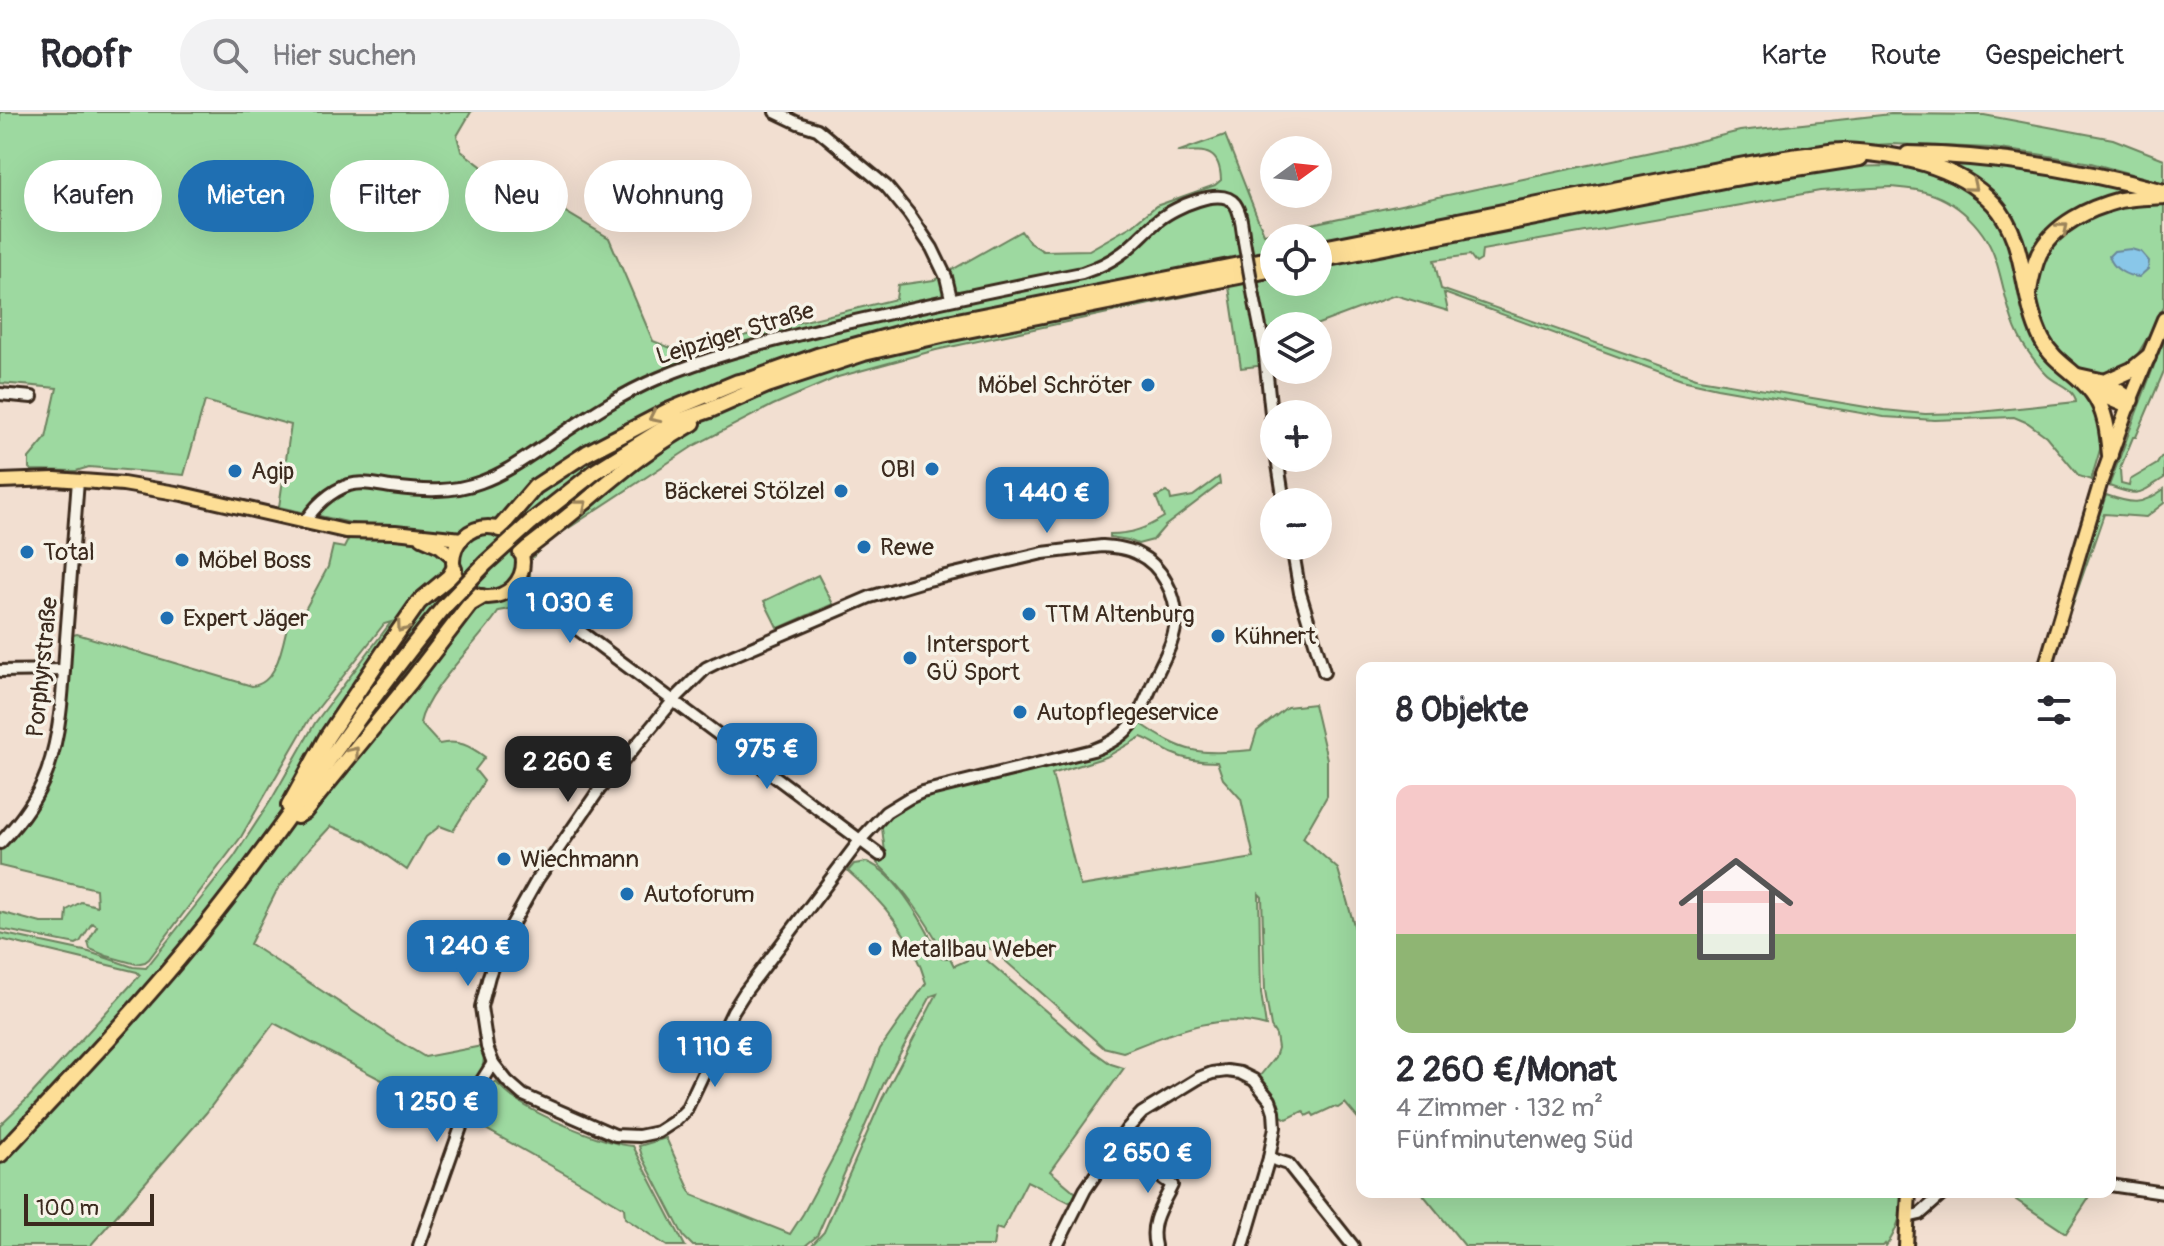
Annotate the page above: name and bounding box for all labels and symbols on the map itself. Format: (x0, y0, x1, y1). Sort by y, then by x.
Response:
north arrow (1260, 136, 1332, 208)
one-way arrow (1963, 176, 1977, 191)
one-way arrow (2054, 223, 2068, 238)
street label: Leipziger Straße (653, 296, 818, 371)
place label: Möbel Schröter (978, 371, 1132, 400)
marker: Möbel Schröter (1139, 376, 1157, 394)
one-way arrow (648, 407, 663, 423)
place label: OBI (880, 455, 916, 484)
place label: Agip (251, 457, 294, 486)
marker: OBI (923, 460, 941, 478)
marker: Agip (226, 462, 244, 480)
pin: 1 440 € (973, 467, 1121, 535)
place label: Bäckerei Stölzel (664, 477, 825, 506)
marker: Bäckerei Stölzel (832, 482, 850, 500)
one-way arrow (573, 500, 588, 515)
place label: Rewe (880, 533, 934, 562)
place label: Total (43, 538, 95, 567)
marker: Rewe (855, 538, 873, 556)
marker: Total (18, 543, 36, 561)
place label: Möbel Boss (198, 546, 311, 575)
marker: Möbel Boss (173, 551, 191, 569)
pin: 1 030 € (496, 577, 644, 645)
street label: Porphyrstraße (21, 595, 64, 739)
place label: TTM Altenburg (1045, 600, 1195, 629)
place label: Expert Jäger (183, 604, 309, 633)
marker: TTM Altenburg (1020, 605, 1038, 623)
marker: Expert Jäger (158, 609, 176, 627)
one-way arrow (397, 618, 412, 632)
place label: Kühnert (1234, 622, 1316, 651)
marker: Kühnert (1209, 627, 1227, 645)
place label: Intersport GÜ Sport (926, 630, 1030, 687)
marker: Intersport GÜ Sport (901, 649, 919, 667)
place label: Autopflegeservice (1036, 698, 1218, 727)
marker: Autopflegeservice (1011, 703, 1029, 721)
pin: 975 € (711, 723, 823, 791)
pin: 2 260 € (494, 736, 642, 804)
one-way arrow (344, 746, 358, 761)
place label: Wiechmann (520, 845, 639, 874)
marker: Wiechmann (495, 850, 513, 868)
place label: Autoforum (643, 880, 755, 909)
marker: Autoforum (618, 885, 636, 903)
pin: 1 240 € (394, 920, 542, 988)
place label: Metallbau Weber (891, 935, 1057, 964)
marker: Metallbau Weber (866, 940, 884, 958)
pin: 1 110 € (641, 1021, 789, 1089)
pin: 1 250 € (363, 1076, 511, 1144)
pin: 2 650 € (1074, 1127, 1222, 1195)
scale bar (24, 1190, 154, 1226)

